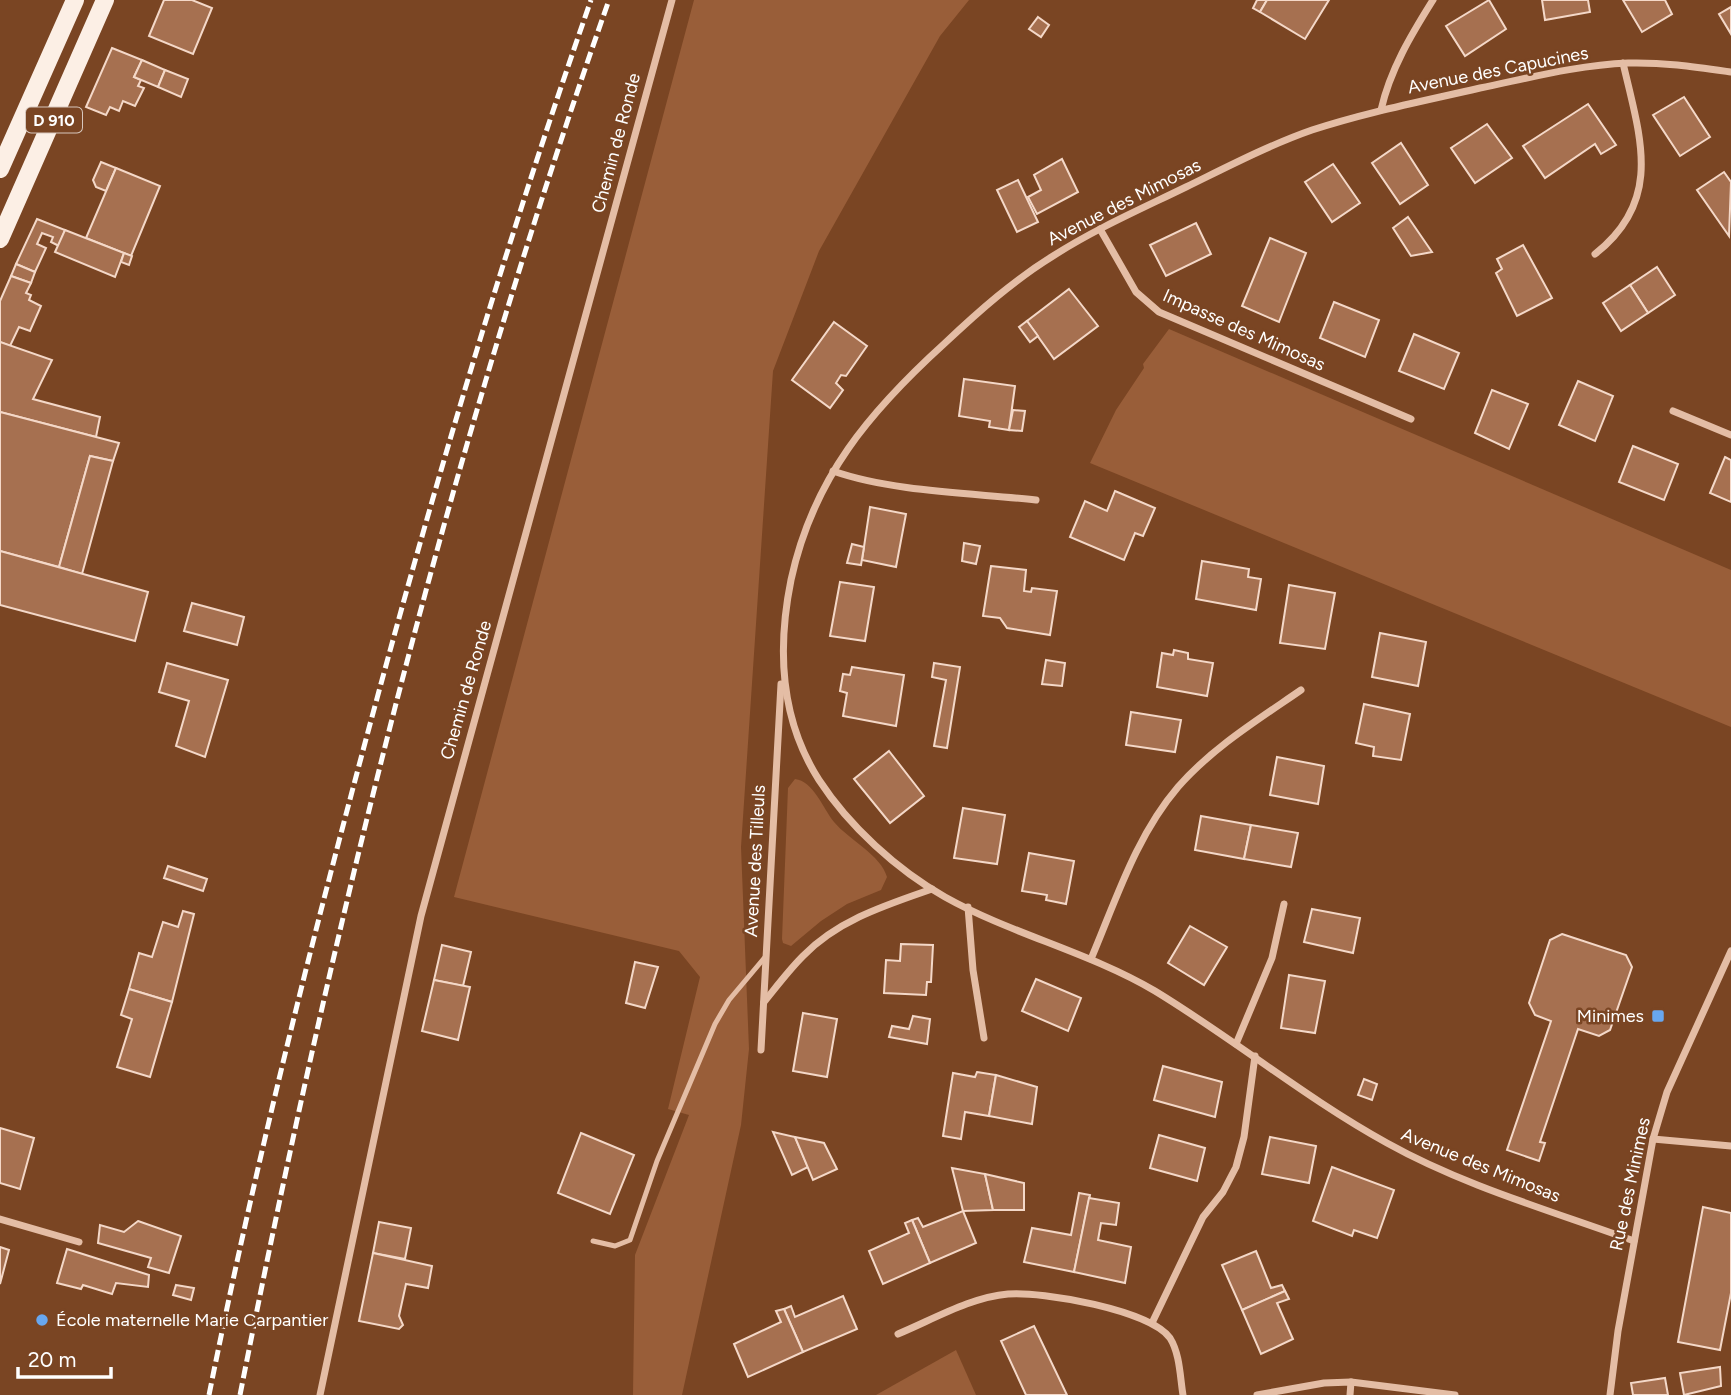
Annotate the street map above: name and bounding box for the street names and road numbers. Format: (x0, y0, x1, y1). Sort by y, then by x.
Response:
street label: Avenue des Capucines (1406, 42, 1590, 98)
street label: Chemin de Ronde (587, 71, 645, 215)
road number: D 910 (26, 108, 82, 132)
street label: Avenue des Mimosas (1043, 154, 1205, 250)
street label: Impasse des Mimosas (1159, 284, 1329, 376)
street label: Chemin de Ronde (436, 618, 496, 762)
street label: Avenue des Tilleuls (740, 784, 770, 938)
street label: Rue des Minimes (1605, 1115, 1655, 1253)
street label: Avenue des Mimosas (1398, 1123, 1564, 1207)

